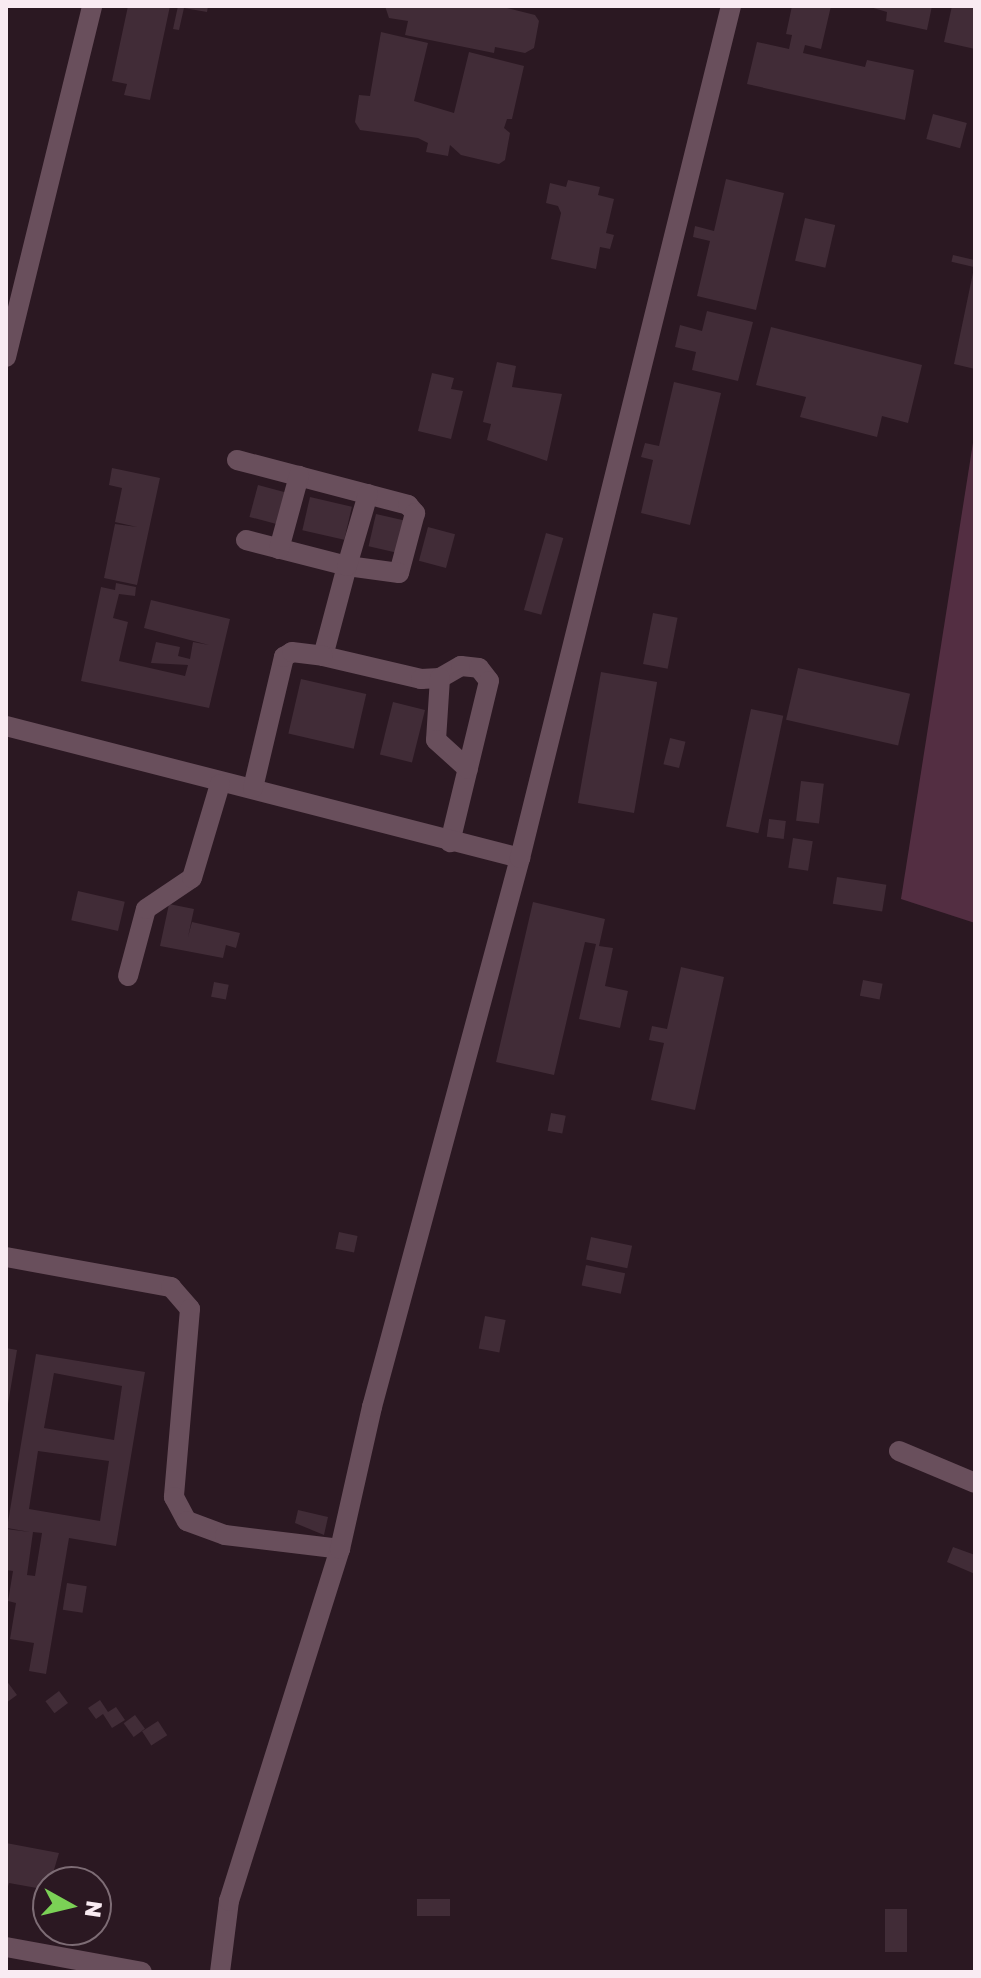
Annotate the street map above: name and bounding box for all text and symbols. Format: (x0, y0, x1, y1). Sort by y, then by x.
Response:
north arrow (32, 1866, 112, 1946)
text: N (80, 1899, 109, 1919)

